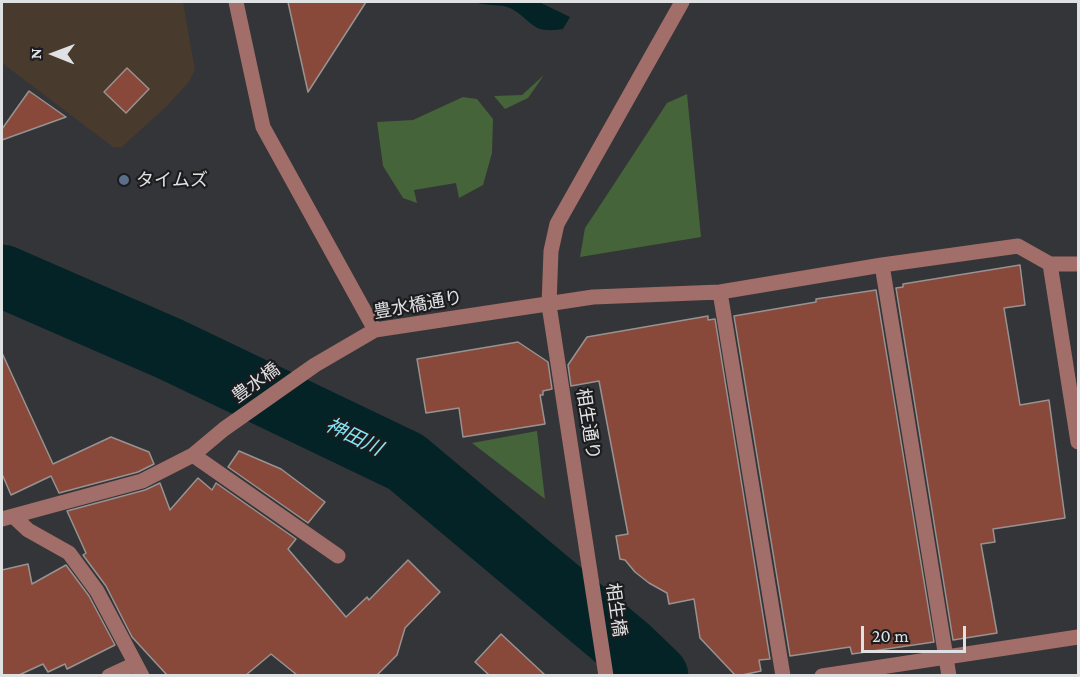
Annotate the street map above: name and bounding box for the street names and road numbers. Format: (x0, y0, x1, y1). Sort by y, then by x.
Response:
street label: 豊水橋通り (372, 287, 464, 323)
street label: 豊水橋 (228, 358, 284, 408)
street label: 相生通り (572, 387, 604, 461)
street label: 相生橋 (602, 582, 630, 638)

